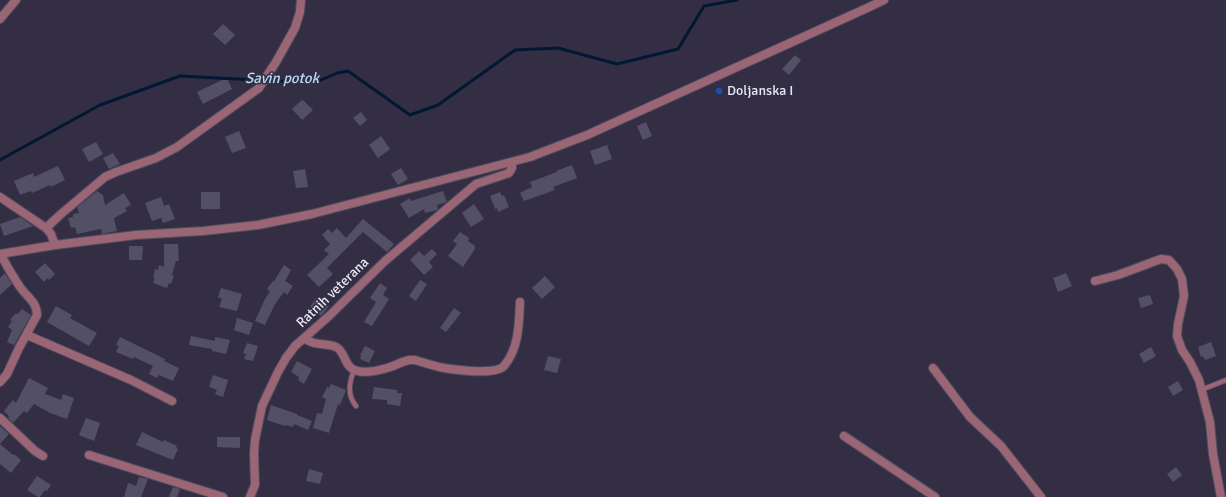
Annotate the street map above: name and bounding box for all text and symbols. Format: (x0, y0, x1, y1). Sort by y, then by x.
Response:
water label: Savin potok (245, 70, 319, 88)
place label: Doljanska I (727, 83, 793, 99)
marker: Doljanska I (714, 86, 724, 96)
street label: Ratnih veterana (293, 254, 373, 332)

